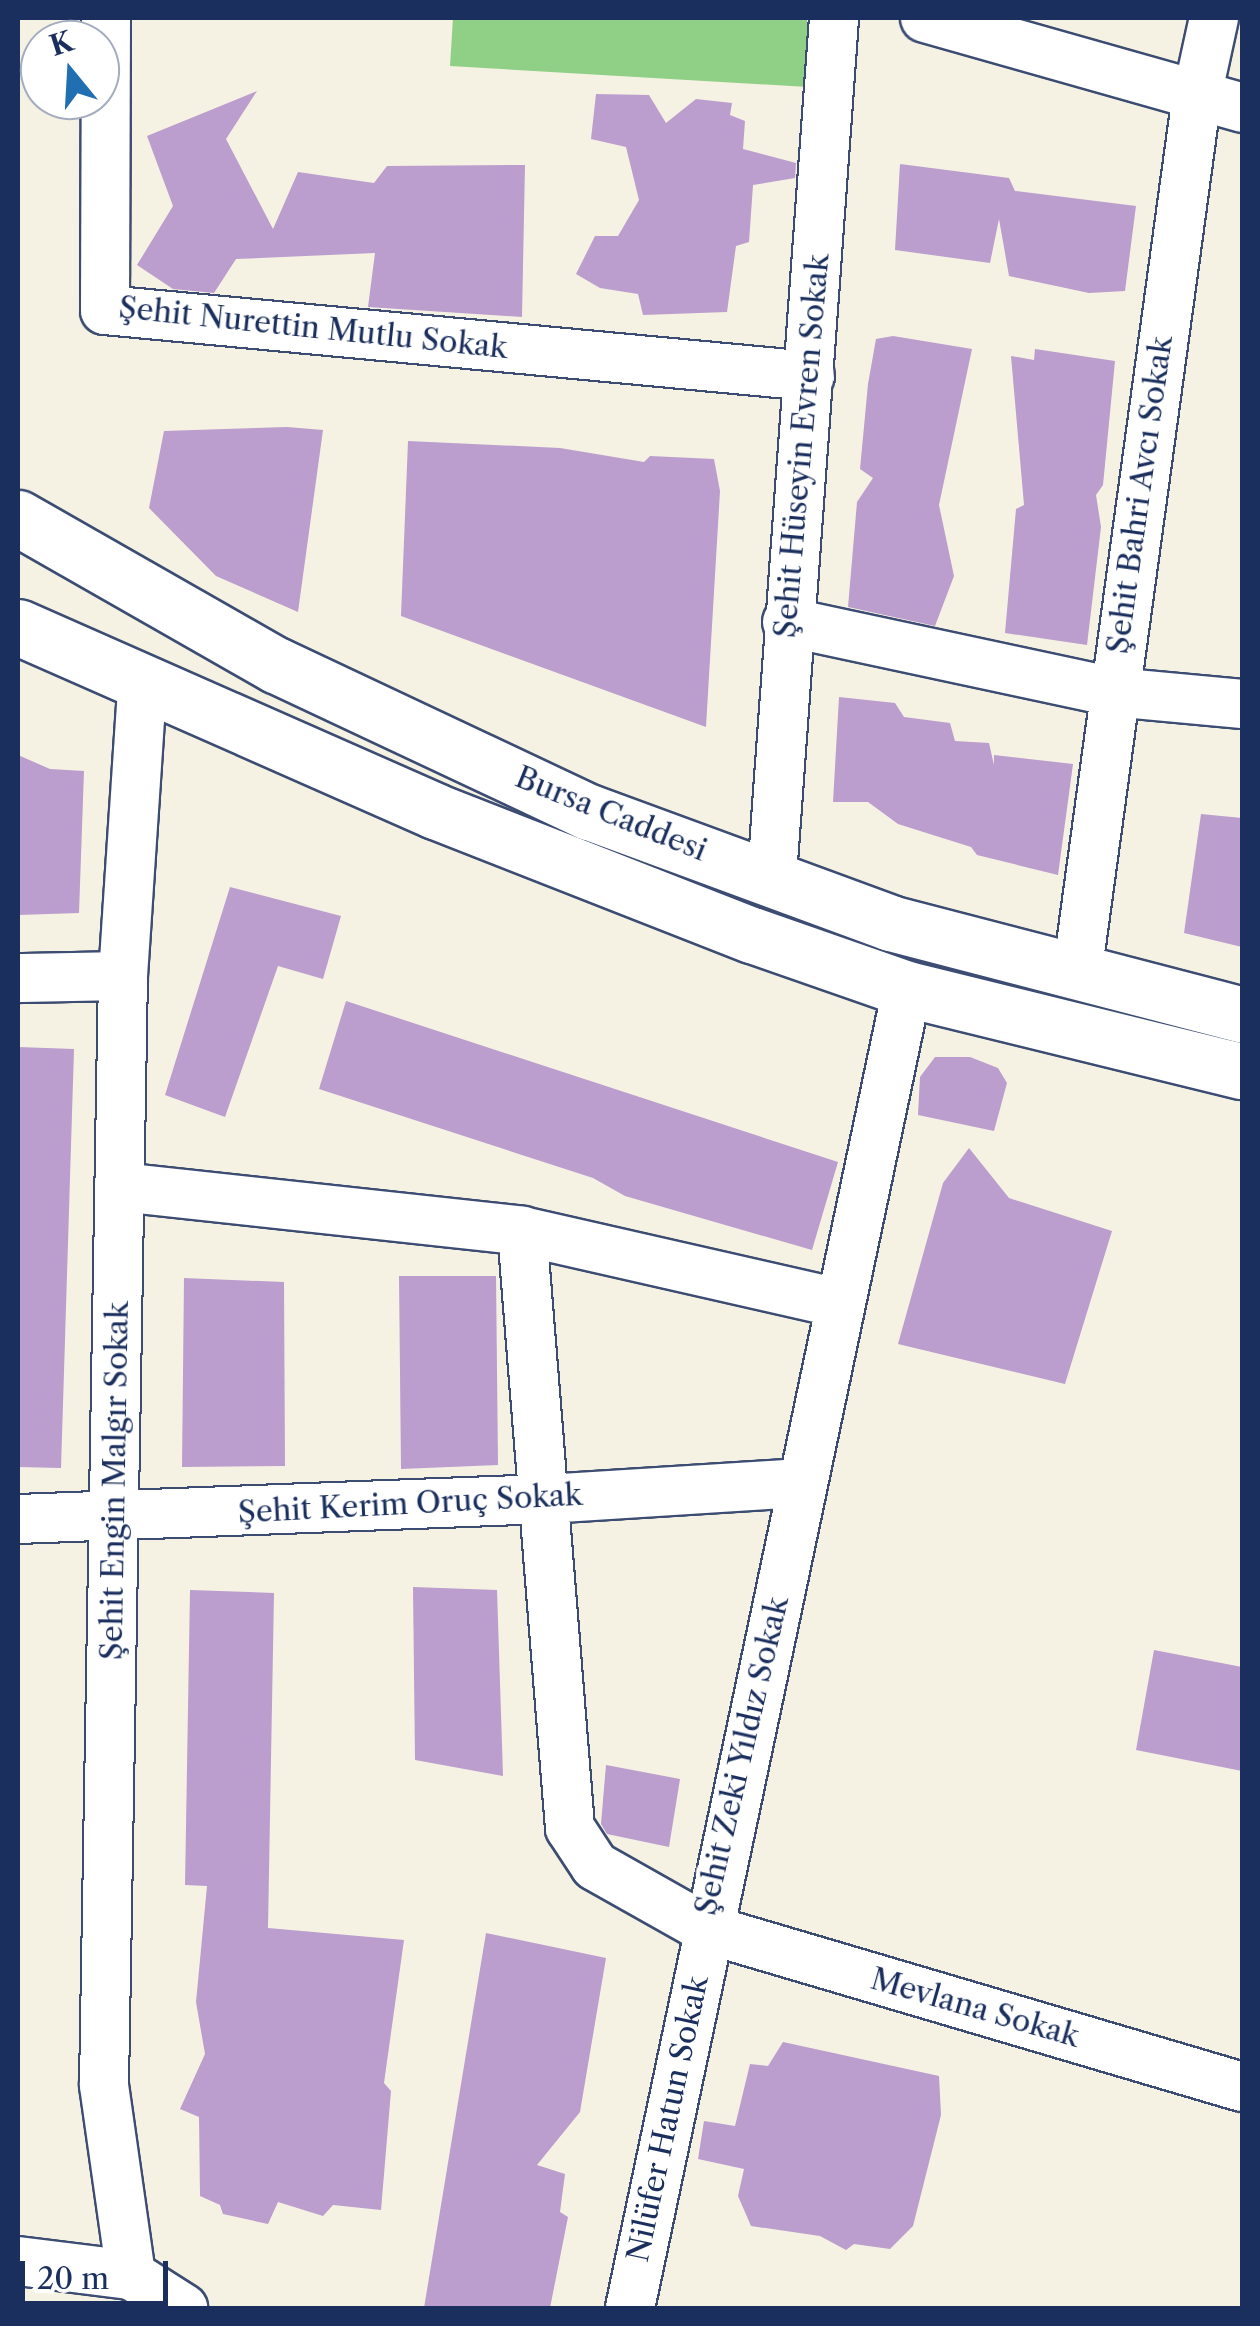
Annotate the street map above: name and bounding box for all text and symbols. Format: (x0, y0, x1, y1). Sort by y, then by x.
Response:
north arrow (20, 20, 120, 120)
text: K (45, 24, 77, 63)
street label: Şehit Hüseyin Evren Sokak (767, 253, 837, 639)
street label: Şehit Nurettin Mutlu Sokak (117, 290, 509, 366)
street label: Şehit Bahri Avcı Sokak (1100, 333, 1180, 657)
street label: Bursa Caddesi (510, 759, 712, 869)
street label: Şehit Engin Malgır Sokak (94, 1301, 136, 1661)
street label: Şehit Kerim Oruç Sokak (237, 1477, 583, 1531)
street label: Şehit Zeki Yıldız Sokak (688, 1593, 796, 1919)
street label: Mevlana Sokak (866, 1961, 1084, 2055)
street label: Nilüfer Hatun Sokak (620, 1973, 716, 2265)
scale bar (25, 2241, 172, 2303)
text: 20 m (37, 2260, 109, 2297)

